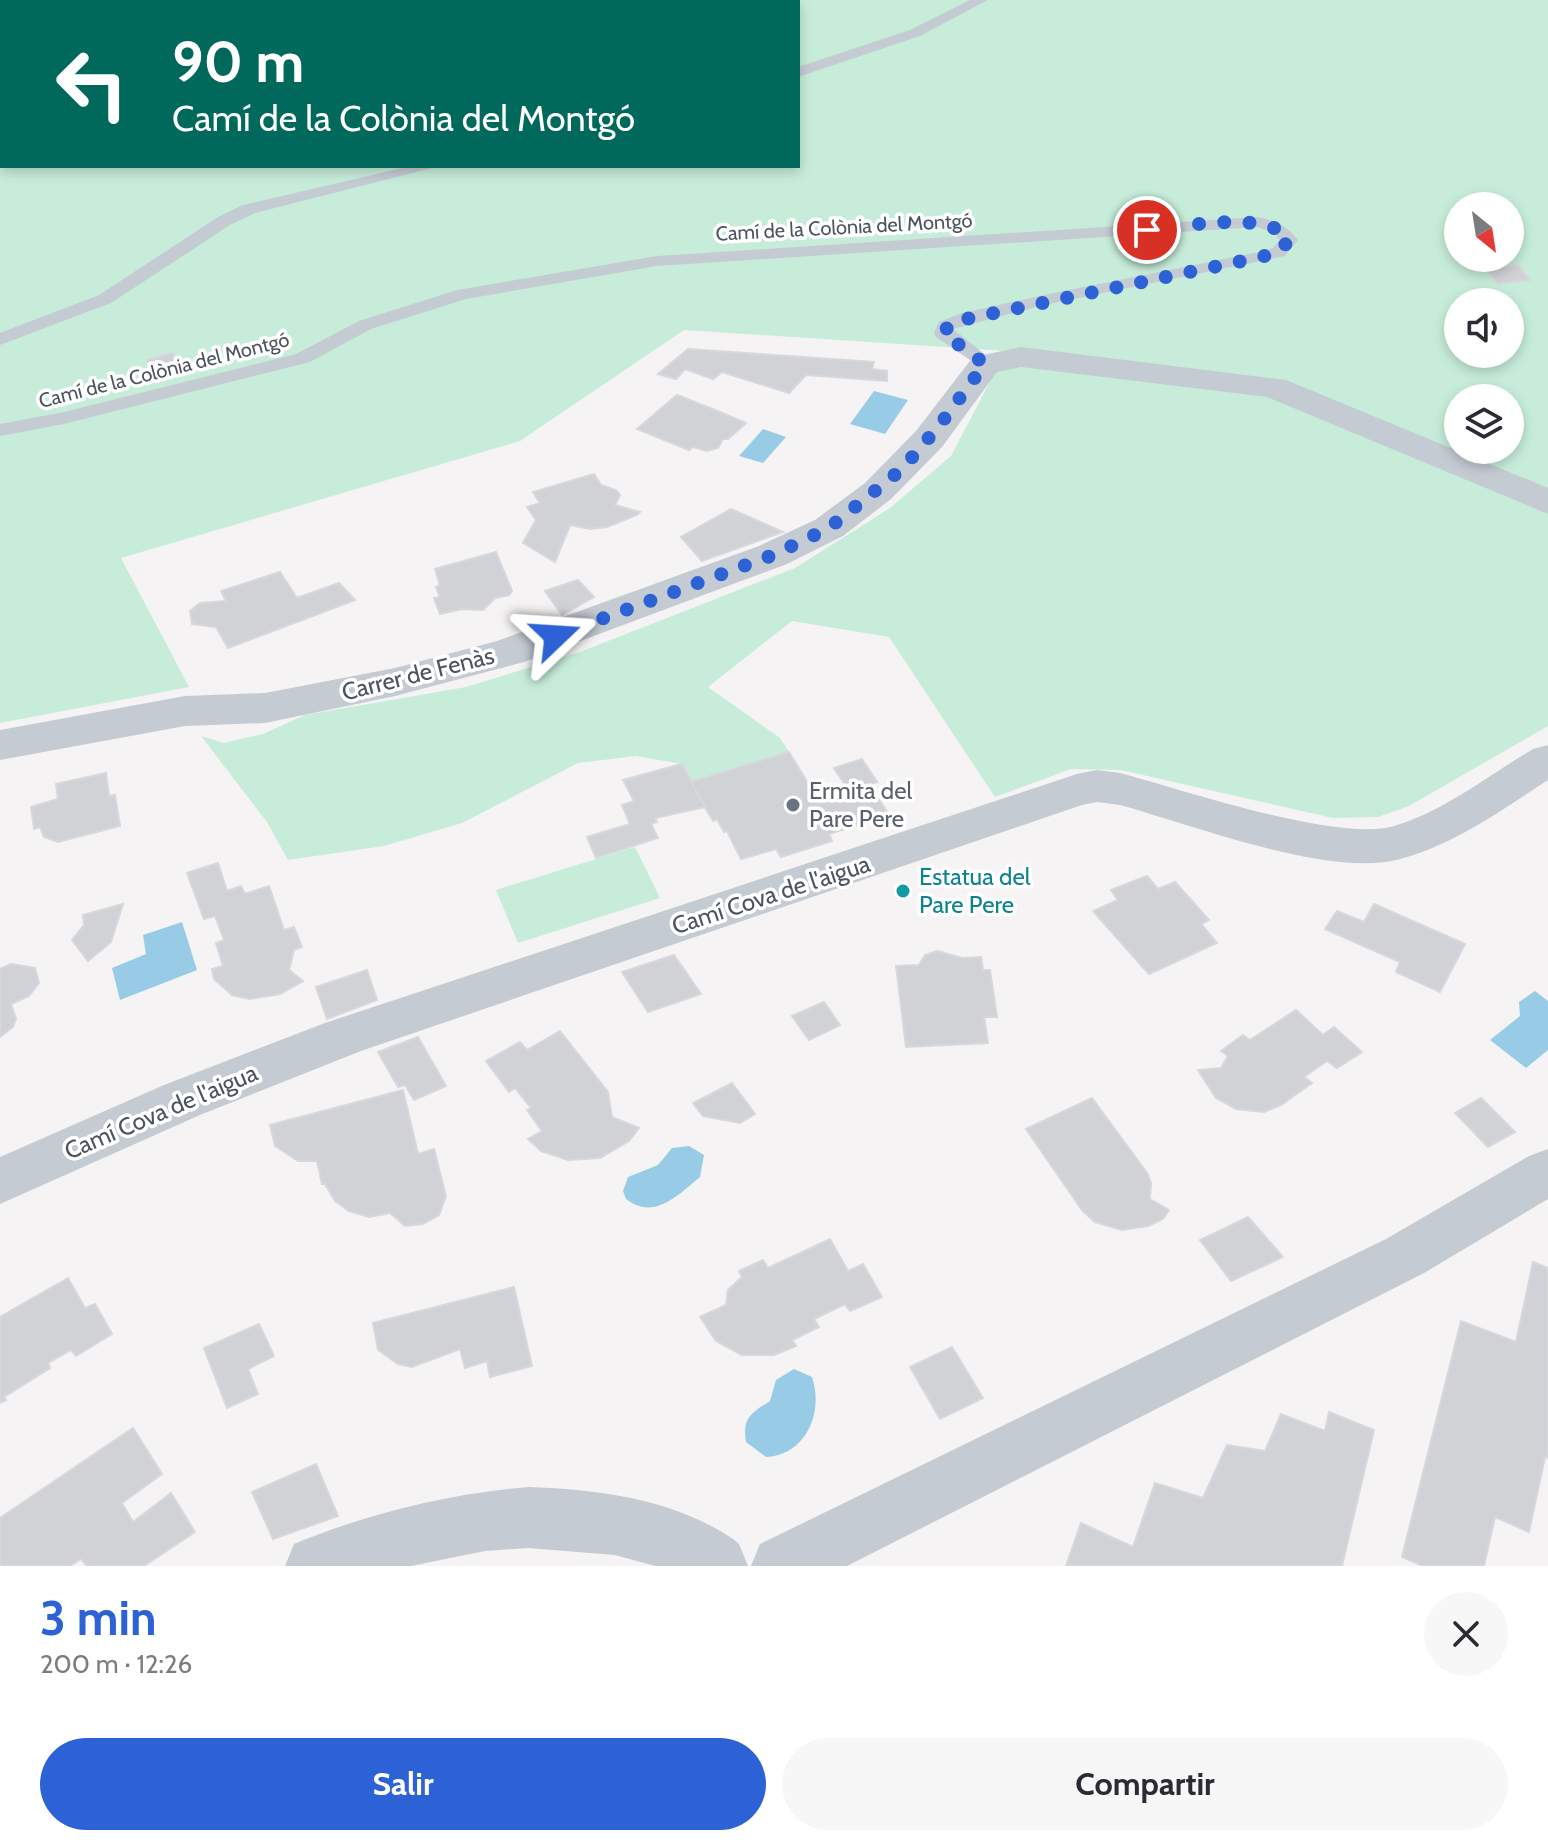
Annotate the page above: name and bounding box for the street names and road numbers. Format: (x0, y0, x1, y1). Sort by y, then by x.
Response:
street label: Camí de la Colònia del Montgó (715, 208, 973, 246)
street label: Camí de la Colònia del Montgó (36, 327, 292, 413)
street label: Carrer de Fenàs (339, 641, 497, 706)
street label: Camí Cova de l'aigua (668, 849, 874, 940)
street label: Camí Cova de l'aigua (60, 1058, 262, 1165)

